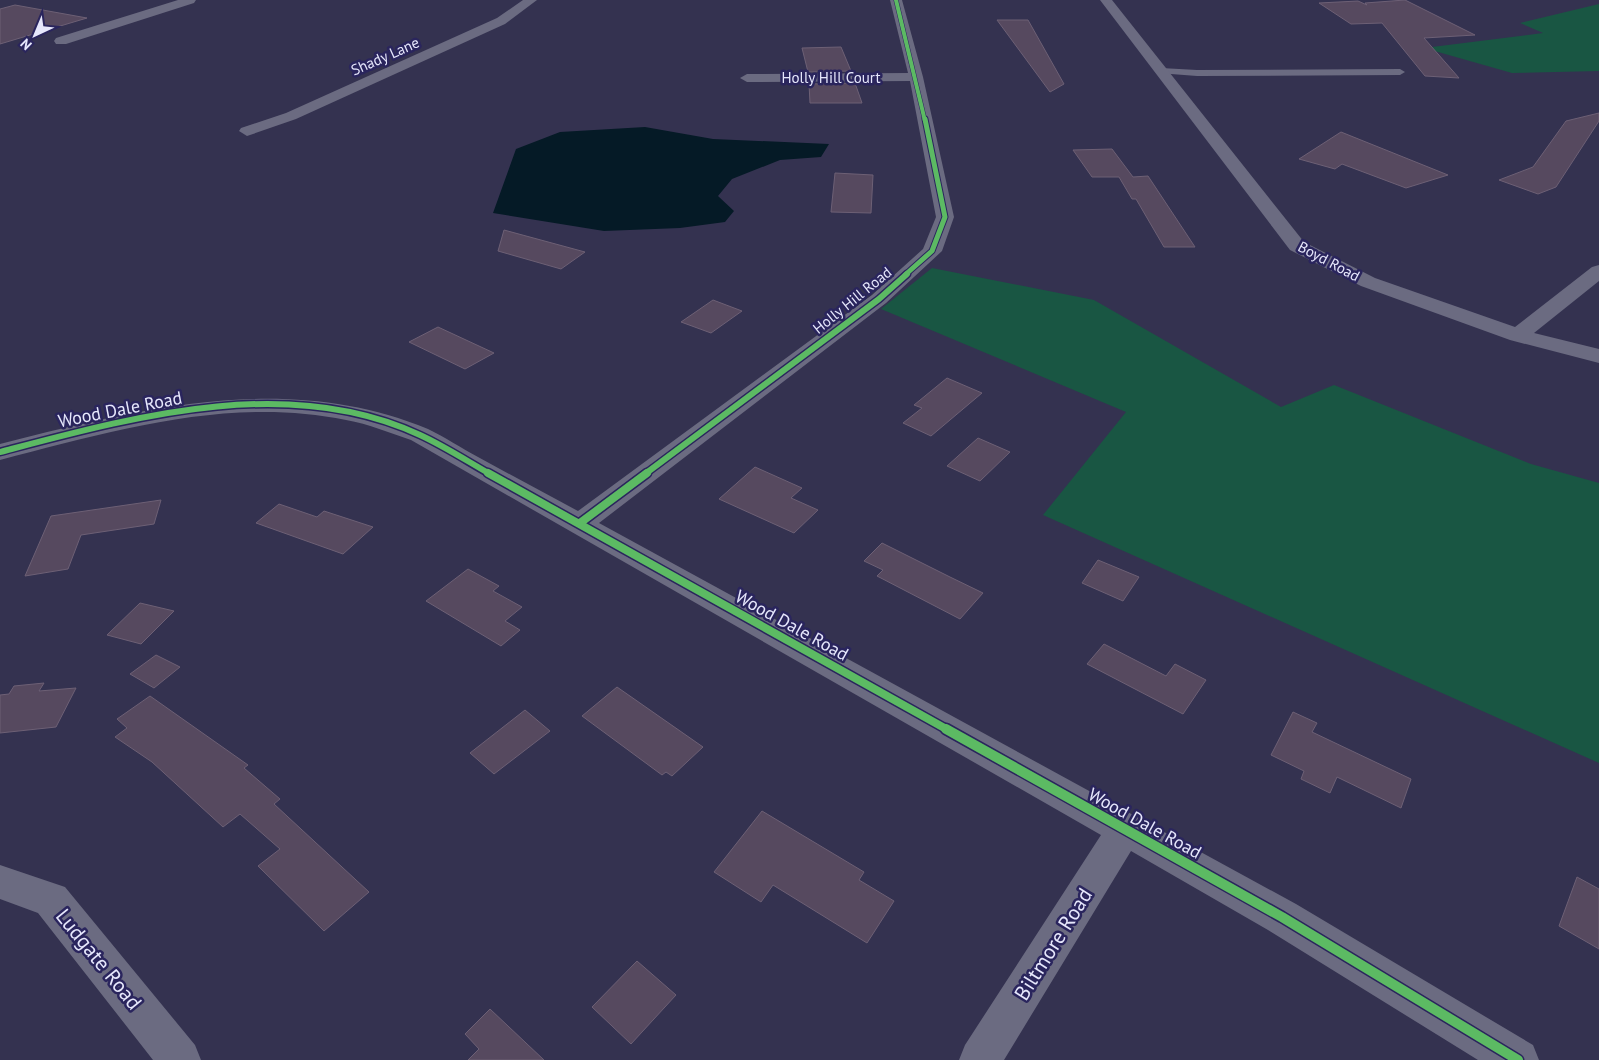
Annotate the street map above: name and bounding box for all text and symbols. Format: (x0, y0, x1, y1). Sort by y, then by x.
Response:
north arrow (10, 10, 60, 60)
street label: Shady Lane (348, 33, 422, 79)
text: N (16, 35, 36, 54)
street label: Holly Hill Court (781, 68, 881, 87)
street label: Boyd Road (1295, 237, 1363, 285)
street label: Holly Hill Road (809, 262, 895, 338)
street label: Wood Dale Road (56, 386, 184, 432)
street label: Wood Dale Road (731, 584, 853, 666)
street label: Wood Dale Road (1084, 782, 1206, 864)
street label: Biltmore Road (1008, 883, 1098, 1005)
street label: Ludgate Road (50, 903, 148, 1015)

